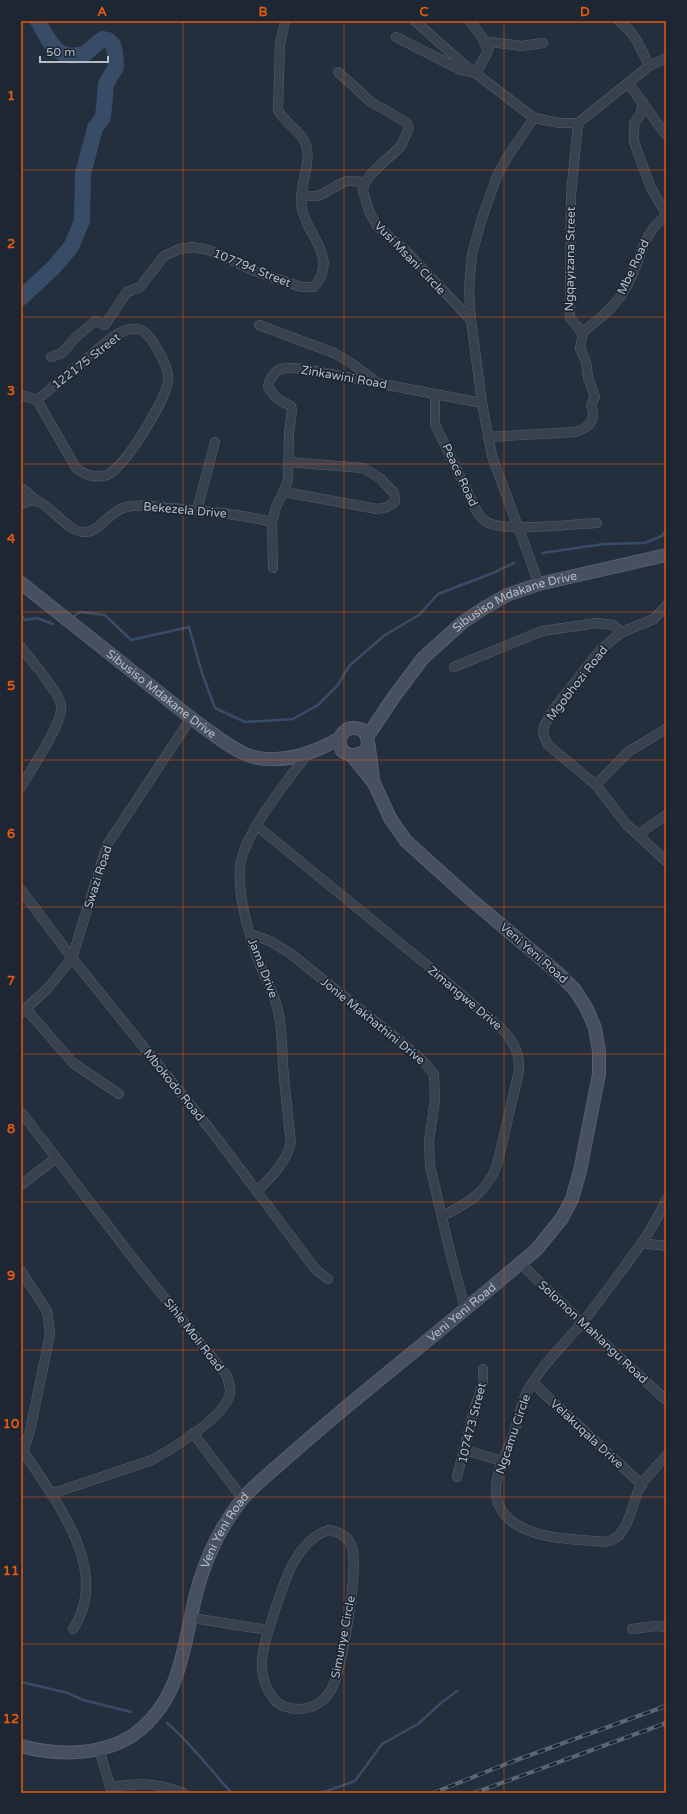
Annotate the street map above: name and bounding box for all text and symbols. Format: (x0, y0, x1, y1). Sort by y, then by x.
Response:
text: A (97, 4, 107, 20)
text: B (258, 4, 268, 20)
text: C (419, 4, 429, 20)
text: D (580, 4, 590, 20)
scale bar (40, 38, 108, 64)
text: 50 m (46, 45, 75, 59)
text: 1 (7, 88, 15, 104)
street label: Ngqayizana Street (562, 206, 578, 312)
street label: Vusi Msani Circle (372, 218, 449, 298)
text: 2 (7, 236, 15, 252)
street label: Mbe Road (614, 237, 652, 297)
street label: 107794 Street (211, 246, 293, 290)
street label: 122175 Street (49, 330, 123, 392)
street label: Zinkawini Road (300, 363, 388, 391)
text: 3 (7, 383, 15, 399)
street label: Peace Road (439, 441, 481, 509)
street label: Bekezela Drive (143, 499, 227, 521)
text: 4 (7, 531, 16, 547)
street label: Sibusiso Mdakane Drive (450, 568, 579, 635)
street label: Mgobhozi Road (544, 643, 610, 723)
street label: Sibusiso Mdakane Drive (104, 647, 219, 741)
text: 5 (7, 678, 15, 694)
text: 6 (7, 826, 15, 842)
street label: Swazi Road (81, 844, 115, 910)
street label: Veni Yeni Road (497, 920, 571, 986)
street label: Jama Drive (245, 936, 281, 1000)
street label: Zimangwe Drive (425, 963, 505, 1033)
text: 7 (7, 973, 15, 989)
street label: Jonie Makhathini Drive (318, 975, 428, 1067)
street label: Mbokodo Road (141, 1046, 207, 1124)
text: 8 (7, 1121, 15, 1137)
text: 9 (7, 1268, 15, 1284)
street label: Solomon Mahlangu Road (535, 1278, 651, 1386)
street label: Veni Yeni Road (424, 1280, 499, 1345)
street label: Sihle Moli Road (161, 1296, 227, 1374)
street label: 107473 Street (455, 1381, 489, 1465)
street label: Ngcamu Circle (493, 1392, 533, 1476)
street label: Velakuqala Drive (548, 1397, 627, 1472)
text: 10 (3, 1416, 19, 1432)
street label: Veni Yeni Road (198, 1489, 252, 1570)
text: 11 (3, 1563, 19, 1579)
street label: Simunye Circle (328, 1594, 358, 1680)
text: 12 (3, 1711, 19, 1727)

